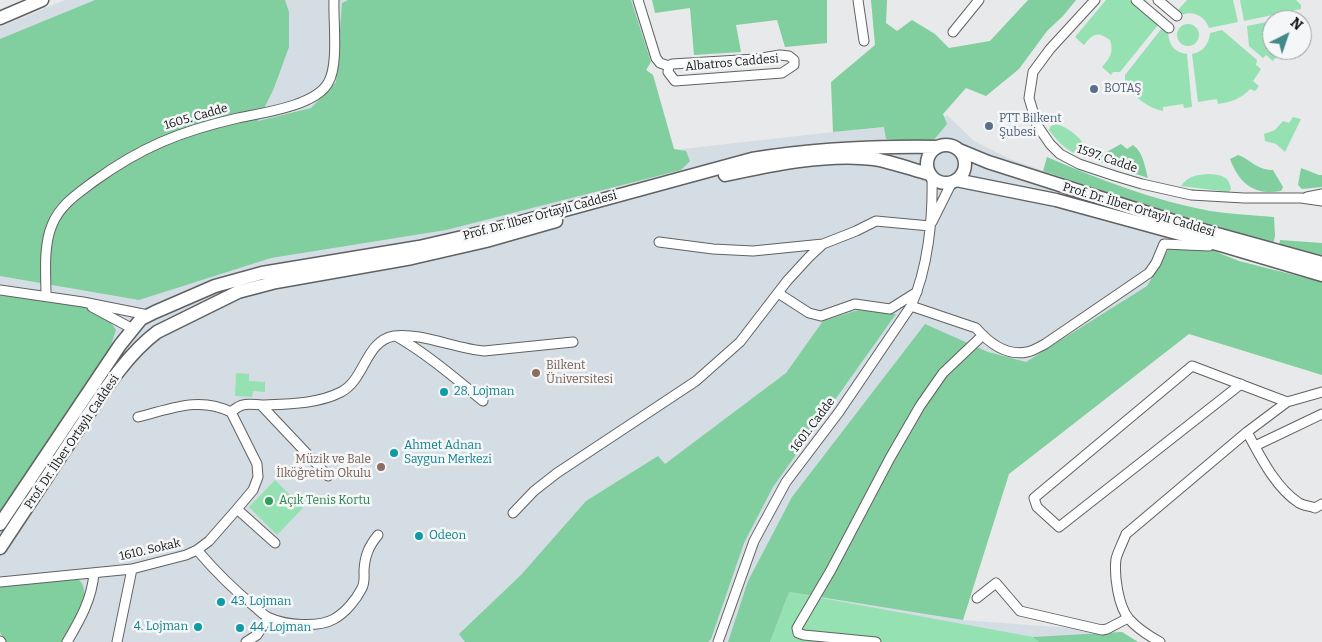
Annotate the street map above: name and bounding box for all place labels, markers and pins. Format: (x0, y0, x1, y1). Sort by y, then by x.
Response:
place label: BOTAŞ (1104, 82, 1141, 96)
marker: BOTAŞ (1088, 83, 1100, 95)
place label: PTT Bilkent Şubesi (999, 112, 1062, 140)
marker: PTT Bilkent Şubesi (983, 120, 995, 132)
place label: Bilkent Üniversitesi (546, 359, 613, 387)
marker: Bilkent Üniversitesi (530, 367, 542, 379)
place label: 28. Lojman (454, 385, 514, 399)
marker: 28. Lojman (438, 386, 450, 398)
place label: Ahmet Adnan Saygun Merkezi (404, 439, 492, 467)
marker: Ahmet Adnan Saygun Merkezi (388, 447, 400, 459)
place label: Müzik ve Bale İlköğretim Okulu (276, 453, 371, 481)
marker: Müzik ve Bale İlköğretim Okulu (375, 461, 387, 473)
place label: Açık Tenis Kortu (279, 494, 370, 508)
marker: Açık Tenis Kortu (263, 495, 275, 507)
place label: Odeon (429, 529, 466, 543)
marker: Odeon (413, 530, 425, 542)
place label: 43. Lojman (231, 595, 291, 609)
marker: 43. Lojman (215, 596, 227, 608)
place label: 4. Lojman (134, 620, 188, 634)
marker: 4. Lojman (192, 621, 204, 633)
place label: 44. Lojman (250, 621, 311, 635)
marker: 44. Lojman (234, 622, 246, 634)

